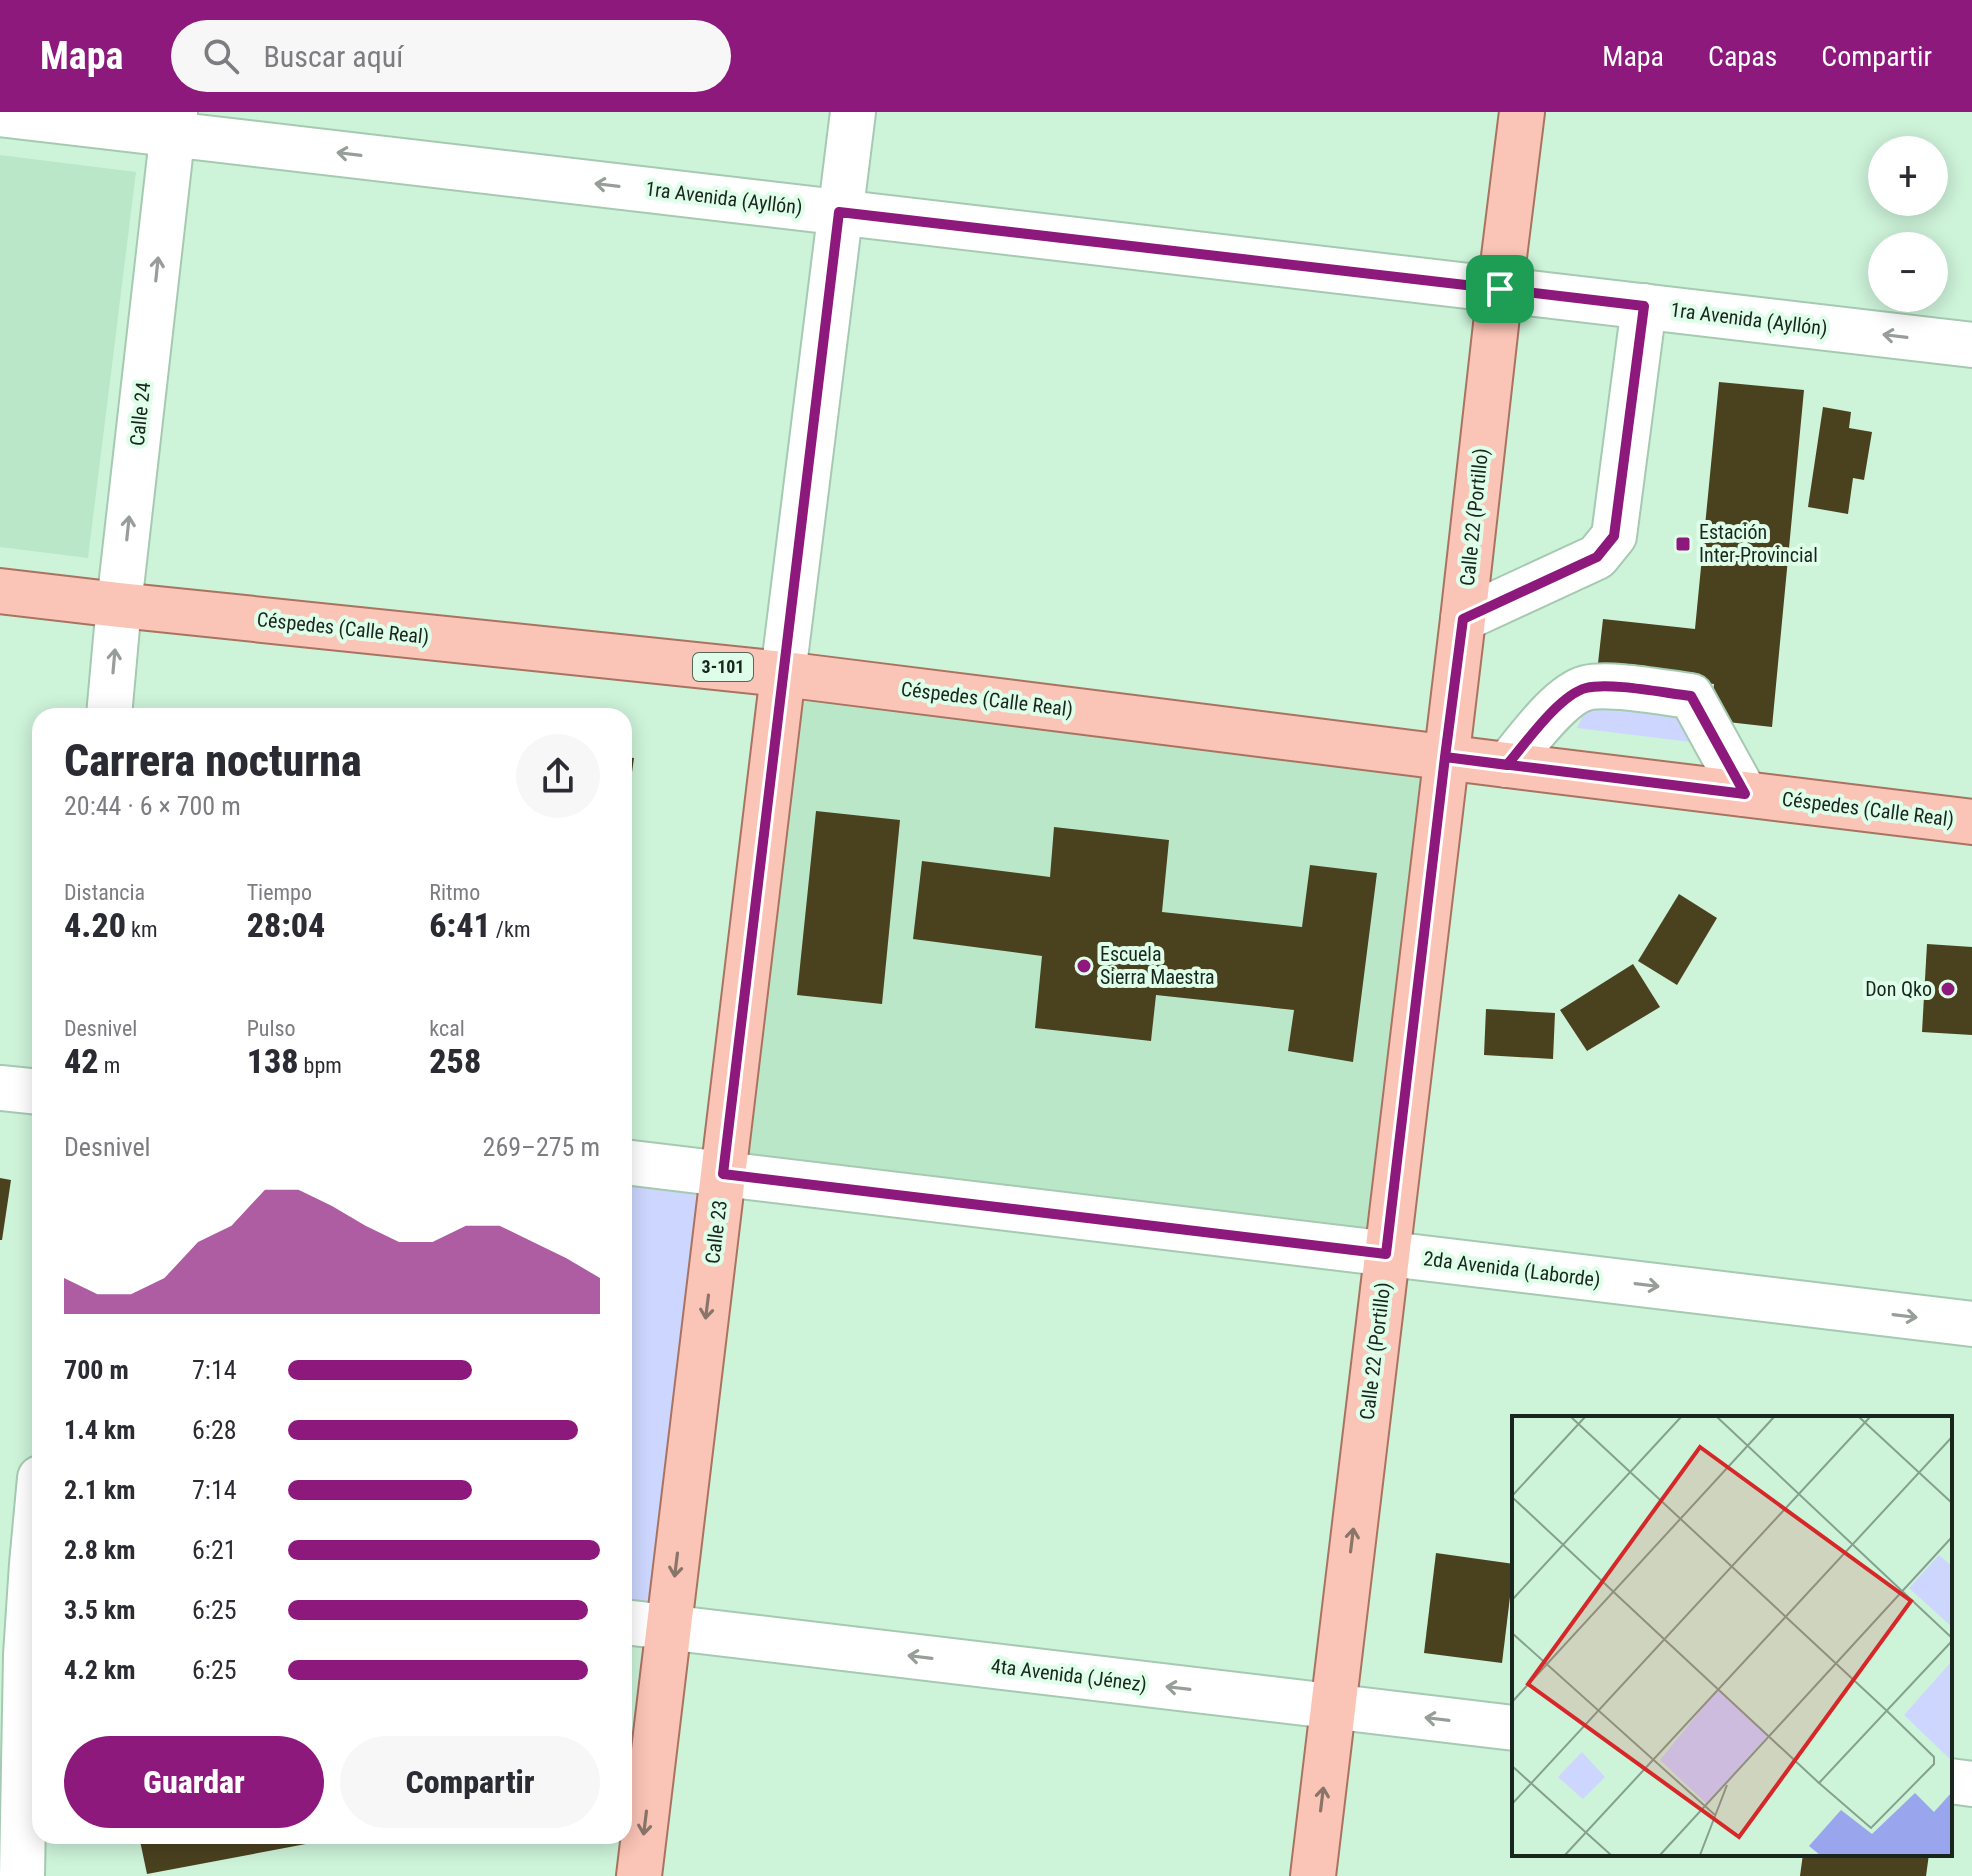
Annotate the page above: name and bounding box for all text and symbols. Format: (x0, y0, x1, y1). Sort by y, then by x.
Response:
search box (171, 20, 731, 92)
text: Mapa (40, 34, 123, 78)
icon: search (199, 34, 243, 78)
text: Buscar aquí (263, 39, 403, 74)
text: Mapa (1602, 40, 1664, 73)
text: Capas (1708, 40, 1777, 73)
text: Compartir (1821, 40, 1932, 73)
map controls (1868, 136, 1948, 312)
button: + (1868, 136, 1948, 216)
one-way arrow (336, 147, 363, 162)
street label: 1ra Avenida (Ayllón) (644, 176, 804, 220)
one-way arrow (594, 177, 621, 192)
button: − (1868, 232, 1948, 312)
pin (1466, 255, 1534, 323)
one-way arrow (149, 257, 164, 283)
icon: arrive (1478, 267, 1522, 311)
street label: 1ra Avenida (Ayllón) (1669, 297, 1829, 341)
one-way arrow (1882, 328, 1908, 343)
street label: Calle 24 (125, 381, 155, 447)
street label: Calle 22 (Portillo) (1455, 447, 1493, 587)
one-way arrow (120, 515, 135, 542)
place label: Estación Inter-Provincial (1699, 520, 1818, 567)
marker: Estación Inter-Provincial (1674, 535, 1692, 553)
street label: Céspedes (Calle Real) (256, 607, 430, 649)
one-way arrow (107, 648, 122, 675)
road number: 3-101 (693, 653, 753, 681)
street label: Céspedes (Calle Real) (900, 677, 1074, 721)
button: share (516, 734, 600, 818)
text: Carrera nocturna (64, 735, 362, 787)
street label: Céspedes (Calle Real) (1781, 787, 1955, 831)
text: 20:44 · 6 × 700 m (64, 791, 241, 821)
text: Distancia (64, 880, 145, 905)
text: Tiempo (247, 880, 312, 905)
text: Ritmo (429, 880, 480, 905)
text: 4.20 (64, 905, 126, 945)
text: 28:04 (247, 905, 325, 945)
text: 6:41 (429, 905, 491, 945)
text: km (126, 917, 157, 942)
text: /km (491, 917, 530, 942)
place label: Escuela Sierra Maestra (1100, 942, 1215, 989)
marker: Escuela Sierra Maestra (1075, 957, 1093, 975)
place label: Don Qko (1865, 977, 1932, 1001)
marker: Don Qko (1939, 980, 1957, 998)
text: Desnivel (64, 1016, 137, 1041)
text: Pulso (247, 1016, 296, 1041)
text: kcal (429, 1016, 465, 1041)
text: 42 (64, 1041, 99, 1081)
text: 138 (247, 1041, 299, 1081)
text: 258 (429, 1041, 481, 1081)
text: m (99, 1053, 120, 1078)
text: bpm (299, 1053, 342, 1078)
text: Desnivel (64, 1132, 151, 1162)
text: 269–275 m (483, 1132, 600, 1162)
street label: Calle 23 (700, 1199, 732, 1265)
street label: 2da Avenida (Laborde) (1422, 1246, 1602, 1292)
one-way arrow (1633, 1278, 1660, 1293)
street label: Calle 22 (Portillo) (1355, 1281, 1395, 1421)
one-way arrow (700, 1293, 715, 1320)
one-way arrow (1891, 1309, 1918, 1324)
text: 700 m (64, 1355, 129, 1385)
text: 7:14 (192, 1355, 237, 1385)
text: 1.4 km (64, 1415, 136, 1445)
text: 6:28 (192, 1415, 237, 1445)
inset map (1512, 1416, 1952, 1856)
text: 2.1 km (64, 1475, 136, 1505)
text: 7:14 (192, 1475, 237, 1505)
one-way arrow (1345, 1527, 1360, 1554)
text: 2.8 km (64, 1535, 136, 1565)
text: 6:21 (192, 1535, 237, 1565)
one-way arrow (668, 1552, 683, 1577)
text: 3.5 km (64, 1595, 136, 1625)
text: 6:25 (192, 1595, 237, 1625)
one-way arrow (907, 1649, 934, 1664)
street label: 4ta Avenida (Jénez) (990, 1654, 1148, 1696)
text: 4.2 km (64, 1655, 136, 1685)
text: 6:25 (192, 1655, 237, 1685)
one-way arrow (1166, 1680, 1192, 1695)
one-way arrow (1424, 1711, 1450, 1726)
button: Guardar (64, 1736, 324, 1828)
button: Compartir (340, 1736, 600, 1828)
one-way arrow (1314, 1786, 1329, 1812)
one-way arrow (638, 1809, 653, 1836)

